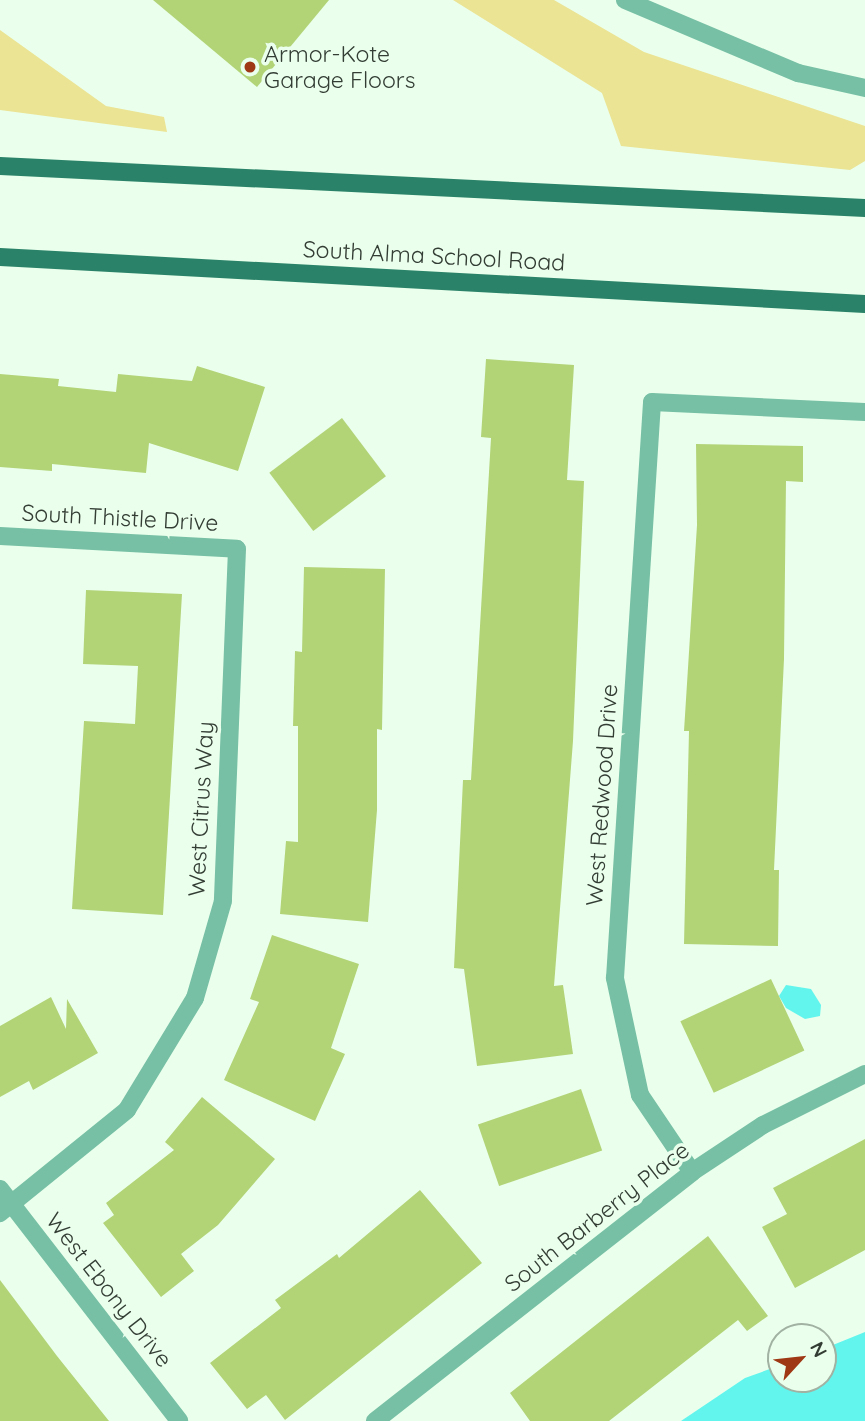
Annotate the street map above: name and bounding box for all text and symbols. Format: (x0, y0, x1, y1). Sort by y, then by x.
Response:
place label: Armor-Kote Garage Floors (264, 40, 415, 94)
marker: Armor-Kote Garage Floors (242, 59, 258, 75)
street label: South Alma School Road (302, 235, 566, 277)
street label: South Thistle Drive (21, 499, 219, 537)
street label: West Redwood Drive (580, 683, 624, 907)
street label: West Citrus Way (183, 721, 219, 897)
street label: South Barberry Place (499, 1136, 695, 1298)
street label: West Ebony Drive (40, 1207, 178, 1373)
north arrow (767, 1323, 837, 1393)
text: N (805, 1338, 833, 1361)

